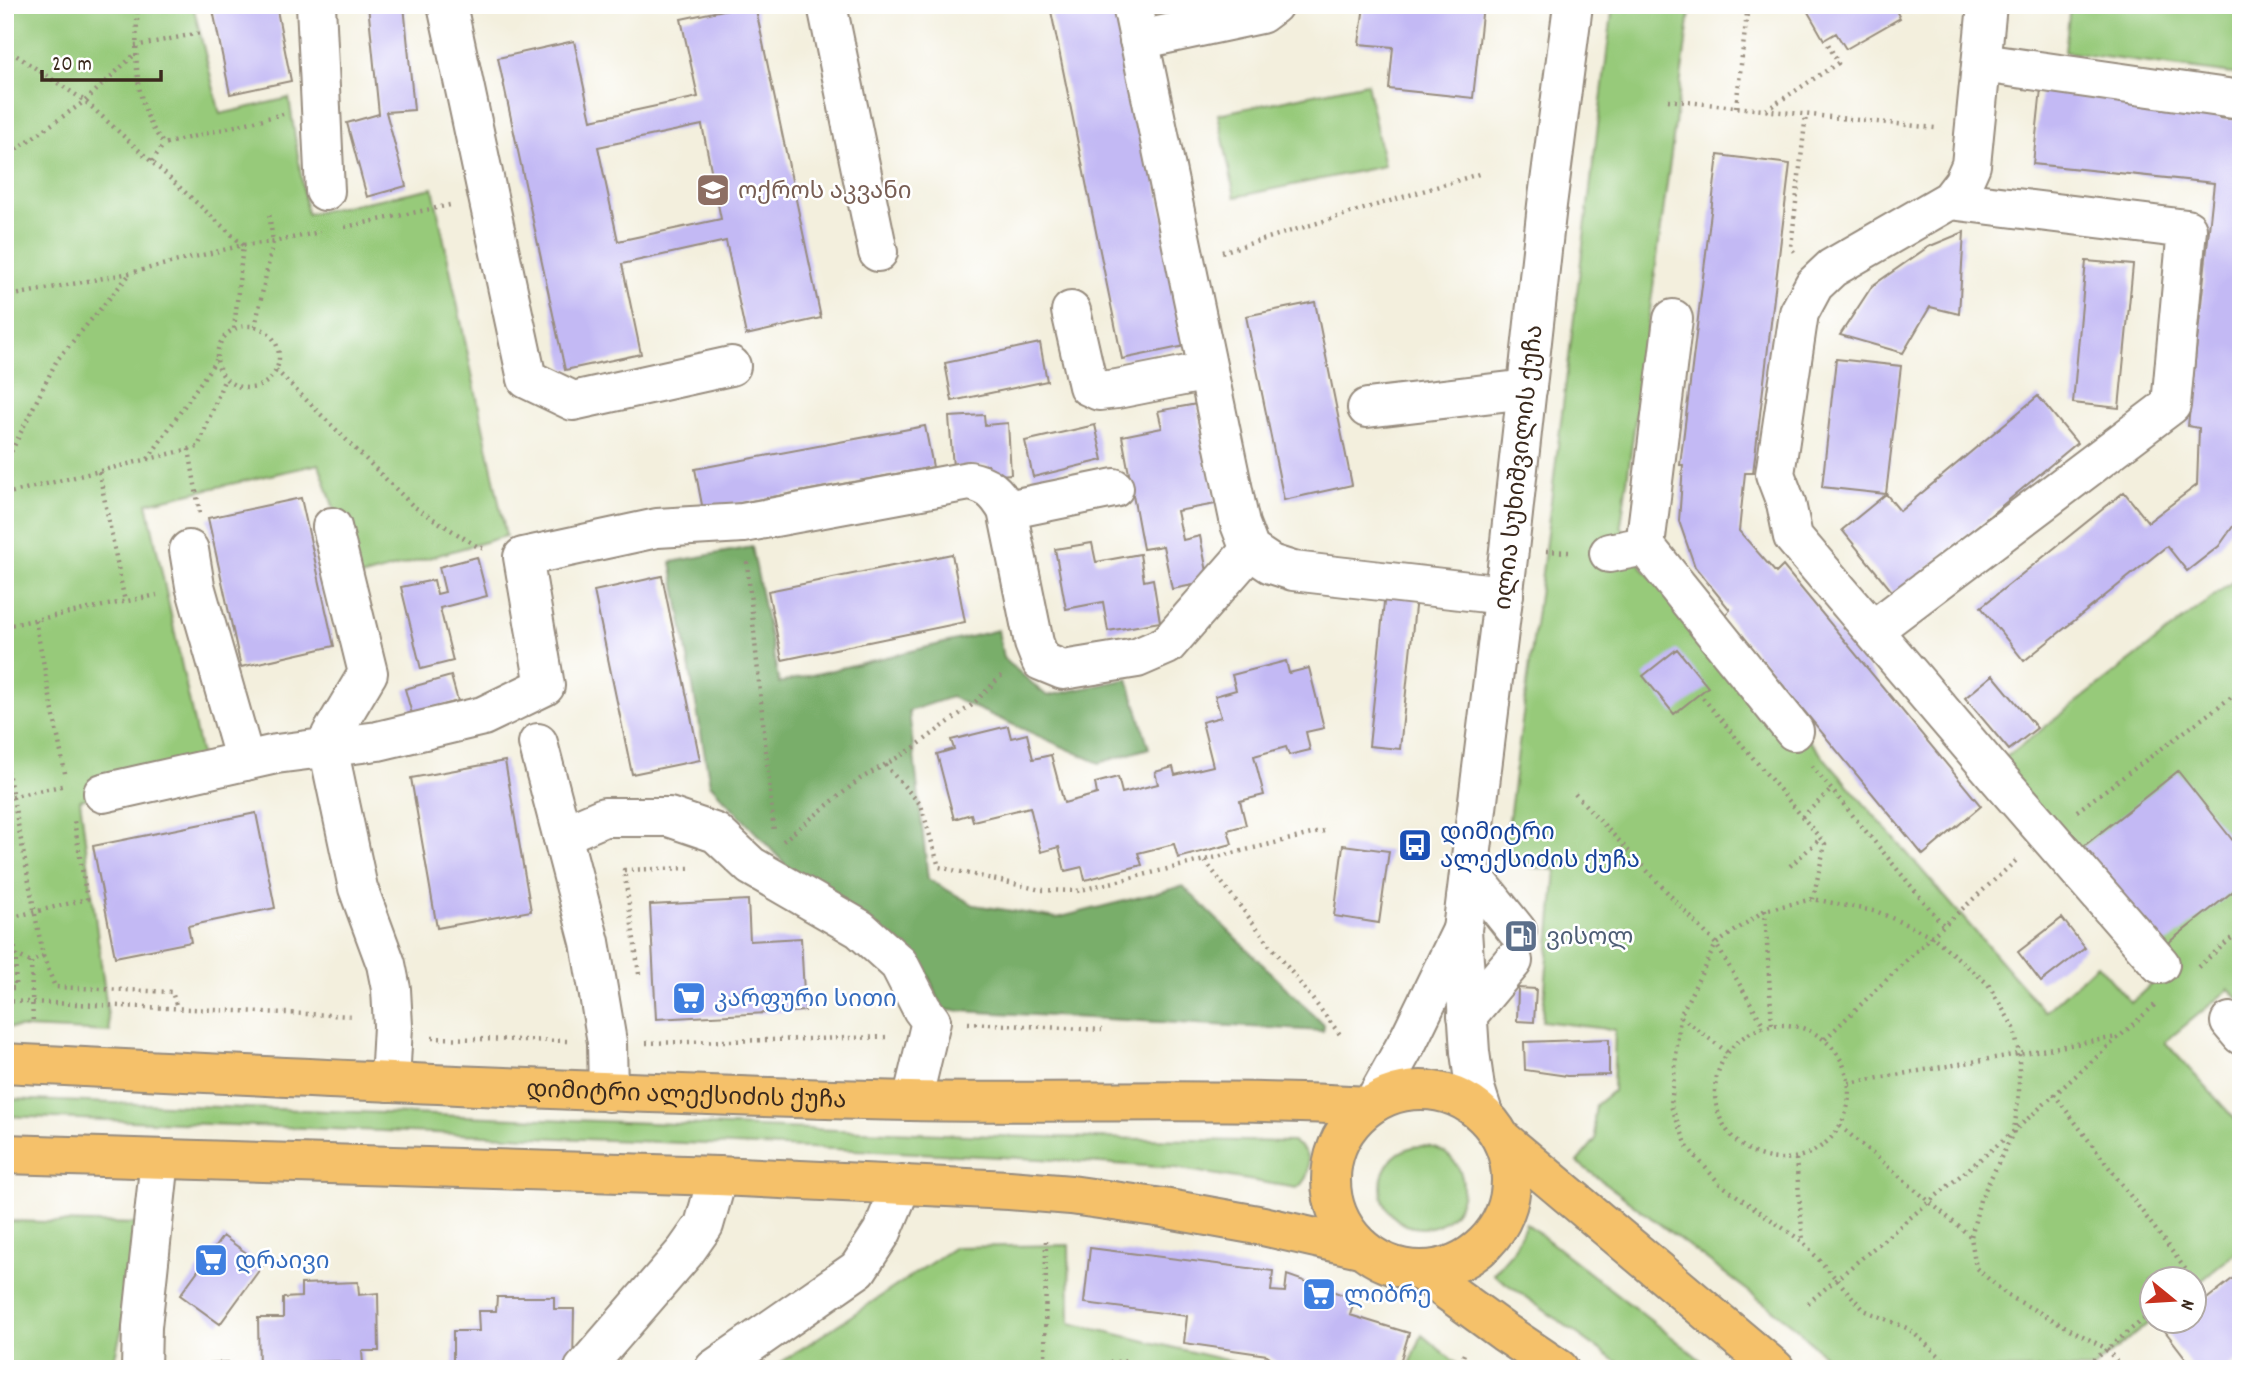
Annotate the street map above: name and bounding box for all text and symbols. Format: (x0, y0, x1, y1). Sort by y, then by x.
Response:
scale bar (42, 38, 161, 82)
text: 20 m (52, 51, 92, 81)
school or university icon: ოქროს აკვანი (694, 171, 732, 209)
place label: ოქროს აკვანი (738, 176, 911, 210)
street label: ილია სუხიშვილის ქუჩა (1488, 323, 1554, 612)
place label: დიმიტრი ალექსიძის ქუჩა (1440, 817, 1640, 879)
bus stop icon: დიმიტრი ალექსიძის ქუჩა (1396, 826, 1434, 864)
fuel station icon: ვისოლ (1502, 917, 1540, 955)
place label: ვისოლ (1546, 922, 1633, 956)
supermarket icon: კარფური სითი (670, 979, 708, 1017)
place label: კარფური სითი (714, 984, 897, 1018)
street label: დიმიტრი ალექსიძის ქუჩა (525, 1074, 847, 1119)
supermarket icon: დრაივი (192, 1241, 230, 1279)
place label: დრაივი (235, 1246, 330, 1280)
north arrow (2138, 1266, 2208, 1336)
supermarket icon: ლიბრე (1300, 1275, 1338, 1313)
place label: ლიბრე (1344, 1280, 1432, 1314)
text: N (2172, 1296, 2200, 1313)

